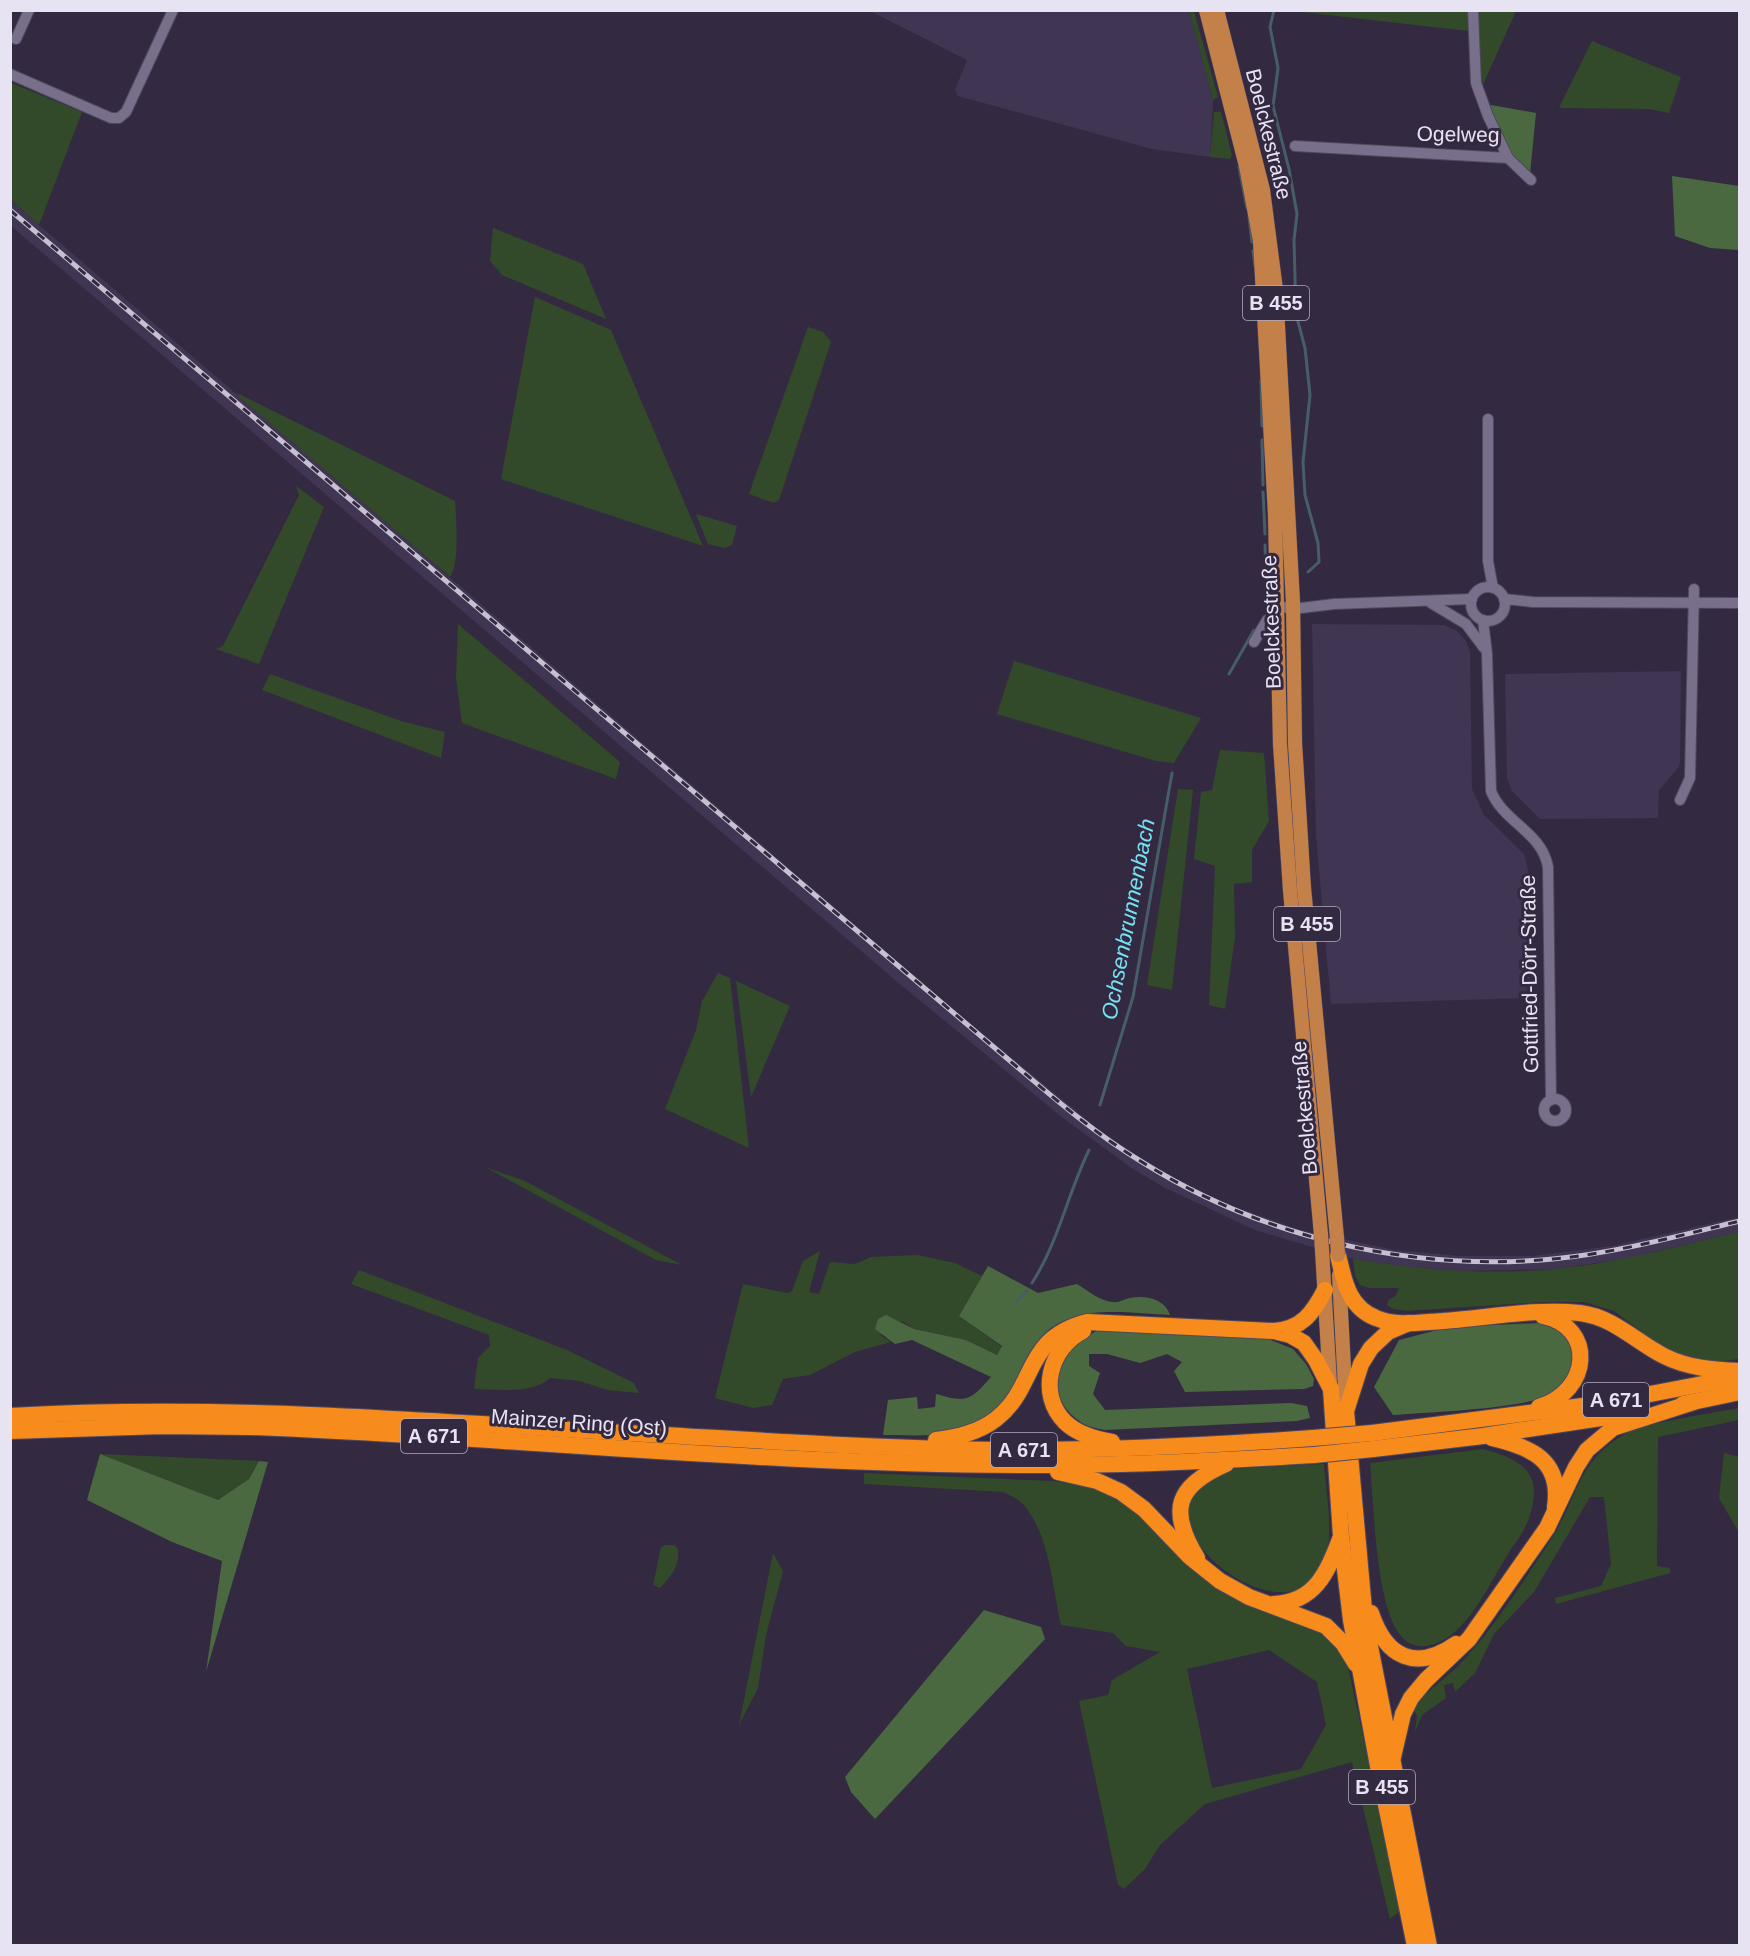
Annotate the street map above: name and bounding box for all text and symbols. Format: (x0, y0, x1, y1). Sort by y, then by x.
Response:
street label: Boelckestraße (1242, 66, 1296, 202)
street label: Ogelweg (1416, 122, 1500, 146)
road number: B 455 (1243, 286, 1309, 320)
street label: Boelckestraße (1257, 555, 1285, 689)
water label: Ochsenbrunnenbach (1096, 816, 1160, 1022)
street label: Gottfried-Dörr-Straße (1516, 875, 1542, 1073)
road number: B 455 (1274, 907, 1340, 941)
street label: Boelckestraße (1287, 1040, 1321, 1176)
road number: A 671 (1583, 1383, 1649, 1417)
street label: Mainzer Ring (Ost) (490, 1404, 668, 1440)
road number: A 671 (401, 1419, 467, 1453)
road number: A 671 (991, 1433, 1057, 1467)
road number: B 455 (1349, 1770, 1415, 1804)

